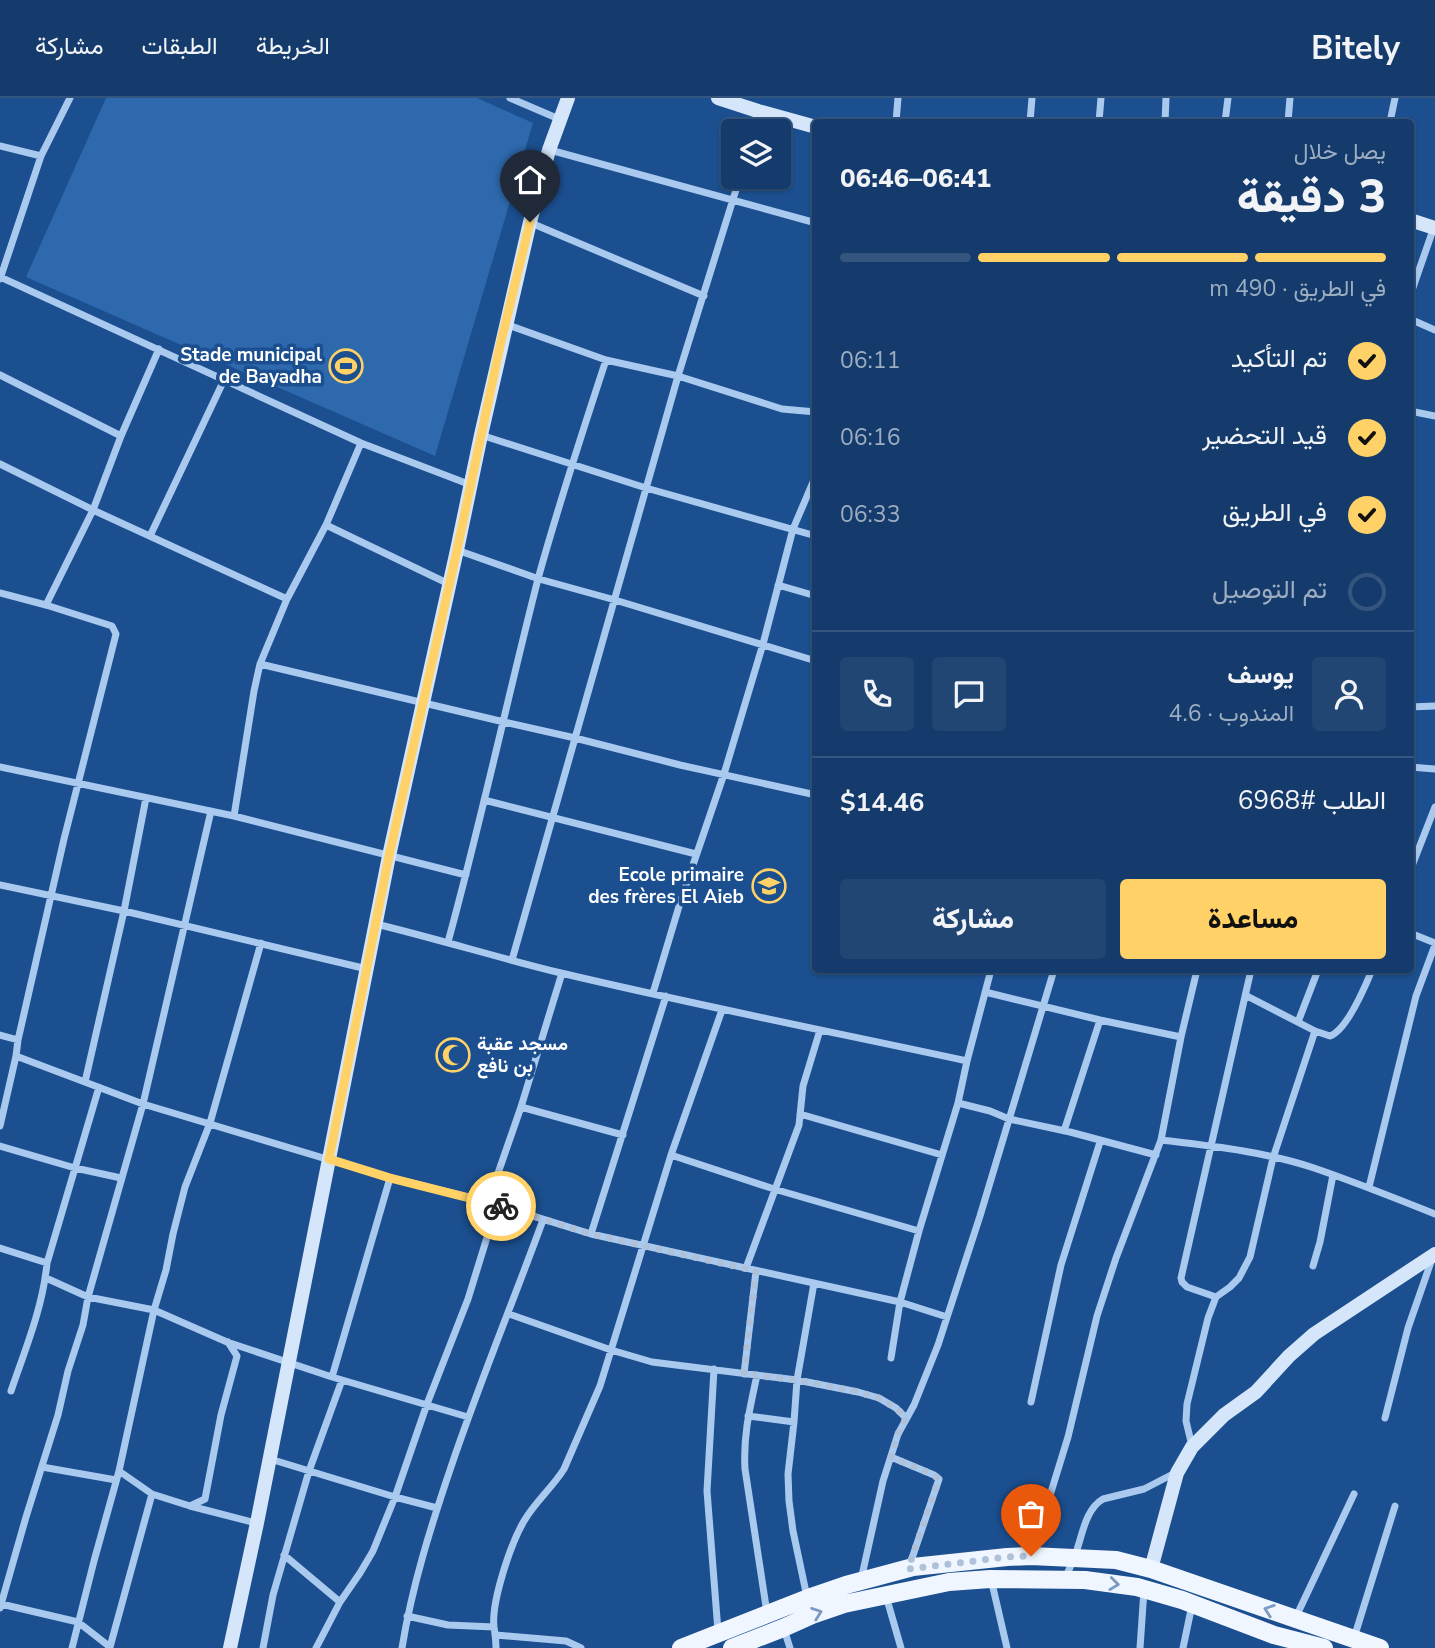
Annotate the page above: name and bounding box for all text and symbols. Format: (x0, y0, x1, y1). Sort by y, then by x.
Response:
text: Bitely (1311, 26, 1400, 71)
text: مشاركة (35, 30, 103, 62)
text: الطبقات (141, 30, 218, 62)
text: الخريطة (256, 30, 330, 62)
map controls (721, 119, 791, 189)
button: layers (721, 119, 791, 189)
text: يصل خلال (1294, 136, 1386, 167)
pin (500, 150, 560, 222)
icon: home (511, 161, 549, 199)
text: 06:41–06:46 (840, 161, 991, 196)
text: 3 دقيقة (1237, 165, 1386, 228)
text: في الطريق · 490 m (1209, 273, 1386, 304)
text: تم التأكيد (1231, 341, 1327, 376)
place label: Stade municipal de Bayadha (180, 342, 322, 390)
icon: check (1348, 342, 1386, 380)
text: 06:11 (840, 345, 900, 376)
sports icon: Stade municipal de Bayadha (327, 347, 365, 385)
text: قيد التحضير (1202, 418, 1327, 453)
icon: check (1348, 419, 1386, 457)
text: 06:16 (840, 422, 900, 453)
text: في الطريق (1222, 495, 1327, 530)
icon: check (1348, 496, 1386, 534)
text: 06:33 (840, 499, 900, 530)
text: تم التوصيل (1212, 572, 1327, 607)
button: phone (840, 657, 914, 731)
button: chat (932, 657, 1006, 731)
text: يوسف (1227, 657, 1294, 692)
button: person (1312, 657, 1386, 731)
text: المندوب · 4.6 (1169, 698, 1294, 729)
text: الطلب #6968 (1238, 783, 1386, 818)
text: $14.46 (840, 785, 924, 820)
place label: Ecole primaire des frères El Aieb (588, 862, 744, 910)
school or university icon: Ecole primaire des frères El Aieb (750, 867, 788, 905)
button: مشاركة (840, 879, 1106, 959)
button: مساعدة (1120, 879, 1386, 959)
place label: مسجد عقبة بن نافع (477, 1031, 568, 1079)
mosque icon: مسجد عقبة بن نافع (434, 1036, 472, 1074)
courier (466, 1171, 536, 1241)
icon: bike (482, 1187, 520, 1225)
pin (1001, 1484, 1061, 1556)
icon: bag (1012, 1495, 1050, 1533)
one-way arrow (1108, 1576, 1120, 1591)
one-way arrow (1263, 1604, 1275, 1618)
one-way arrow (811, 1607, 823, 1621)

